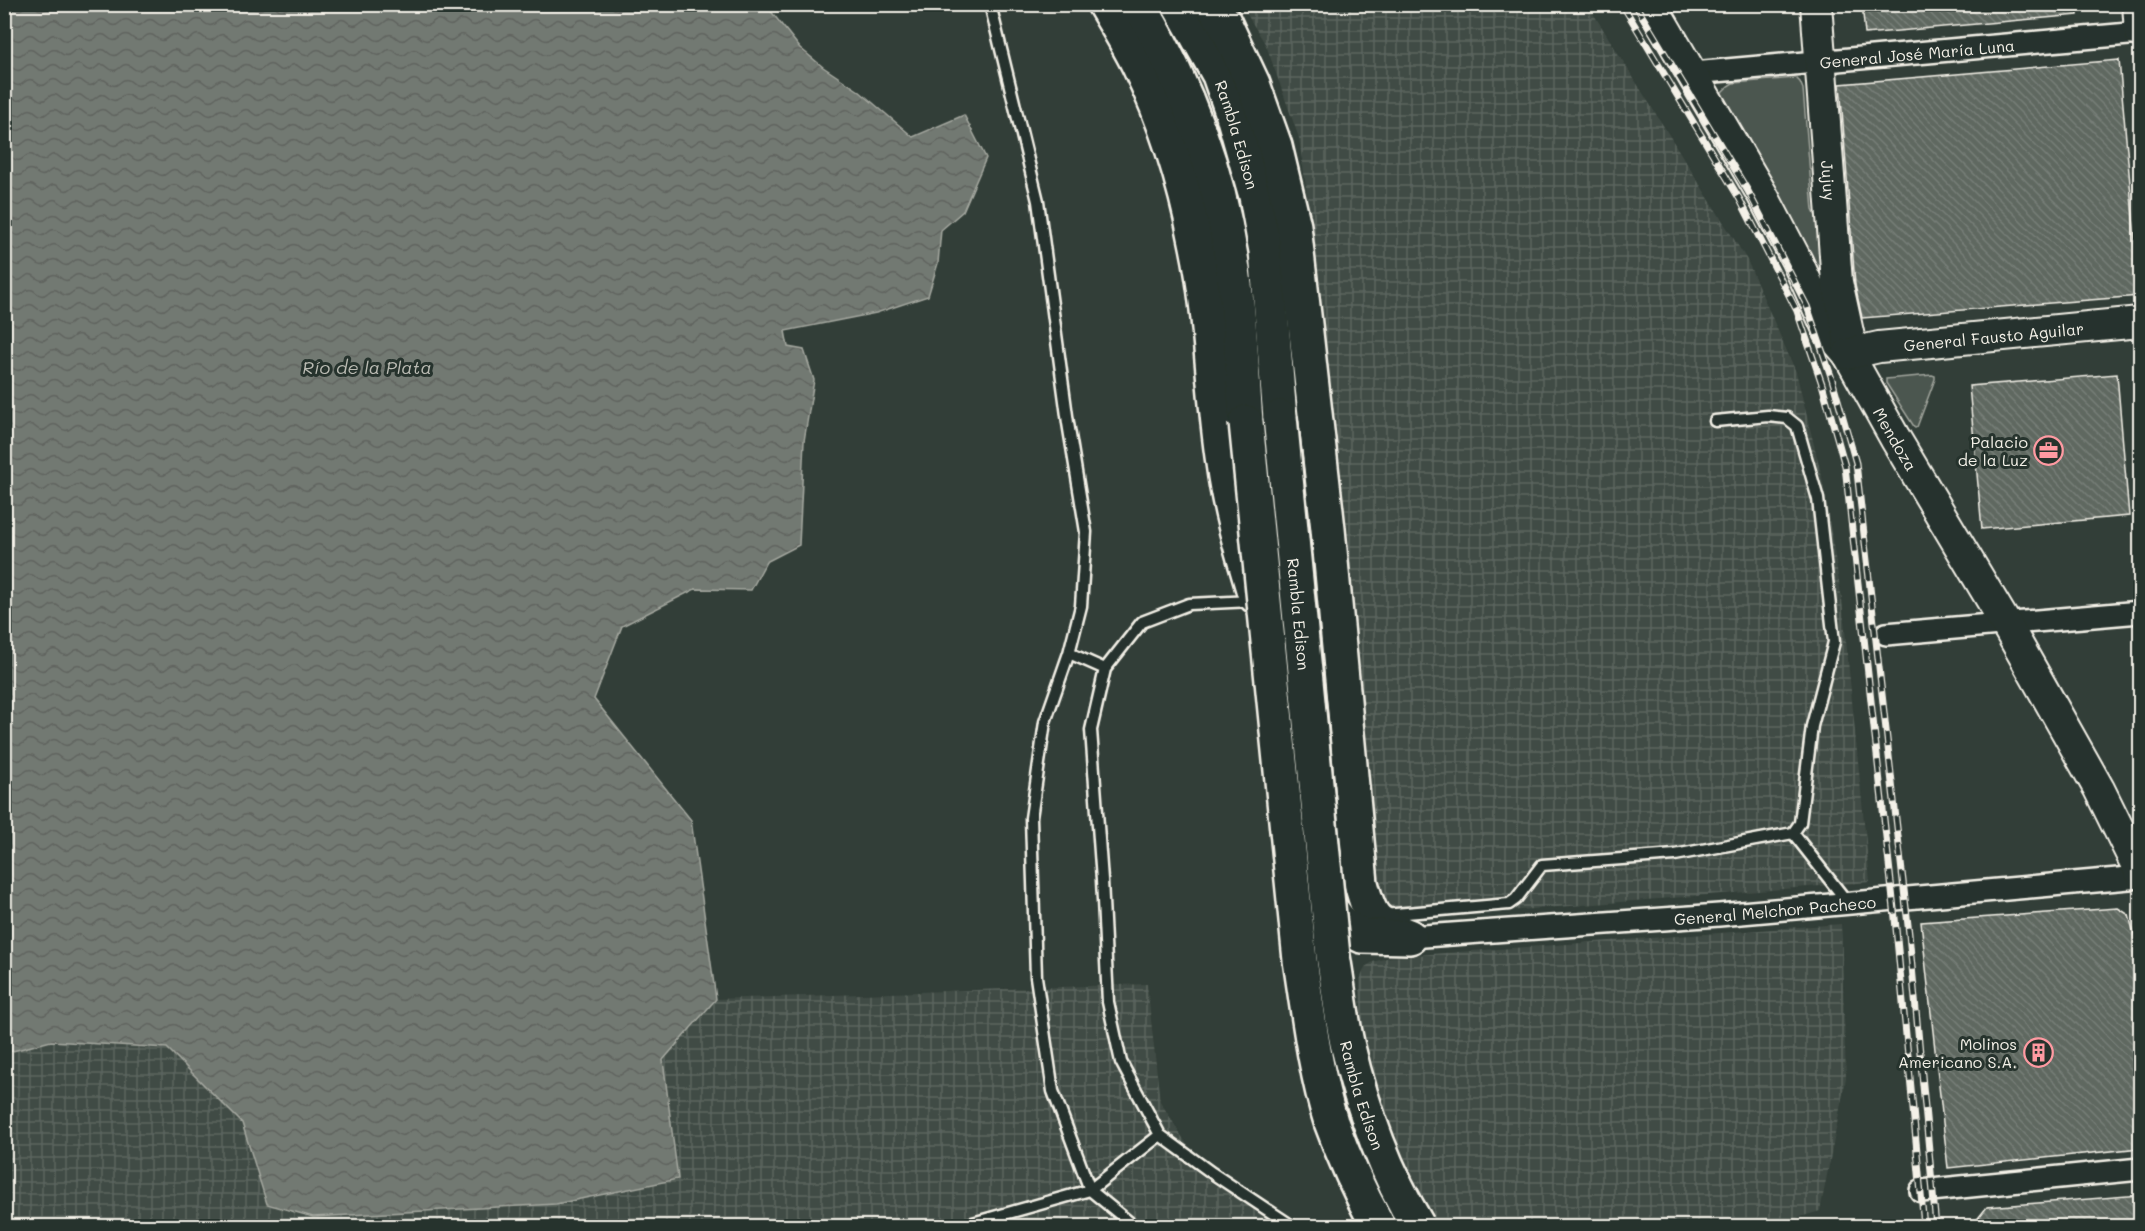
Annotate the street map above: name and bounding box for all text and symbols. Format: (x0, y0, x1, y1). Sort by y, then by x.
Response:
street label: General José María Luna (1819, 34, 2016, 72)
street label: Rambla Edison (1211, 77, 1264, 191)
street label: Jujuy (1817, 160, 1841, 201)
street label: General Fausto Aguilar (1903, 317, 2085, 355)
water label: Río de la Plata (302, 355, 432, 379)
street label: Mendoza (1869, 403, 1923, 474)
place label: Palacio de la Luz (1958, 431, 2028, 470)
office icon: Palacio de la Luz (2033, 434, 2065, 466)
street label: Rambla Edison (1283, 557, 1315, 671)
street label: General Melchor Pacheco (1673, 890, 1877, 929)
place label: Molinos Americano S.A. (1898, 1033, 2017, 1072)
building icon: Molinos Americano S.A. (2022, 1036, 2054, 1068)
street label: Rambla Edison (1336, 1039, 1389, 1152)

